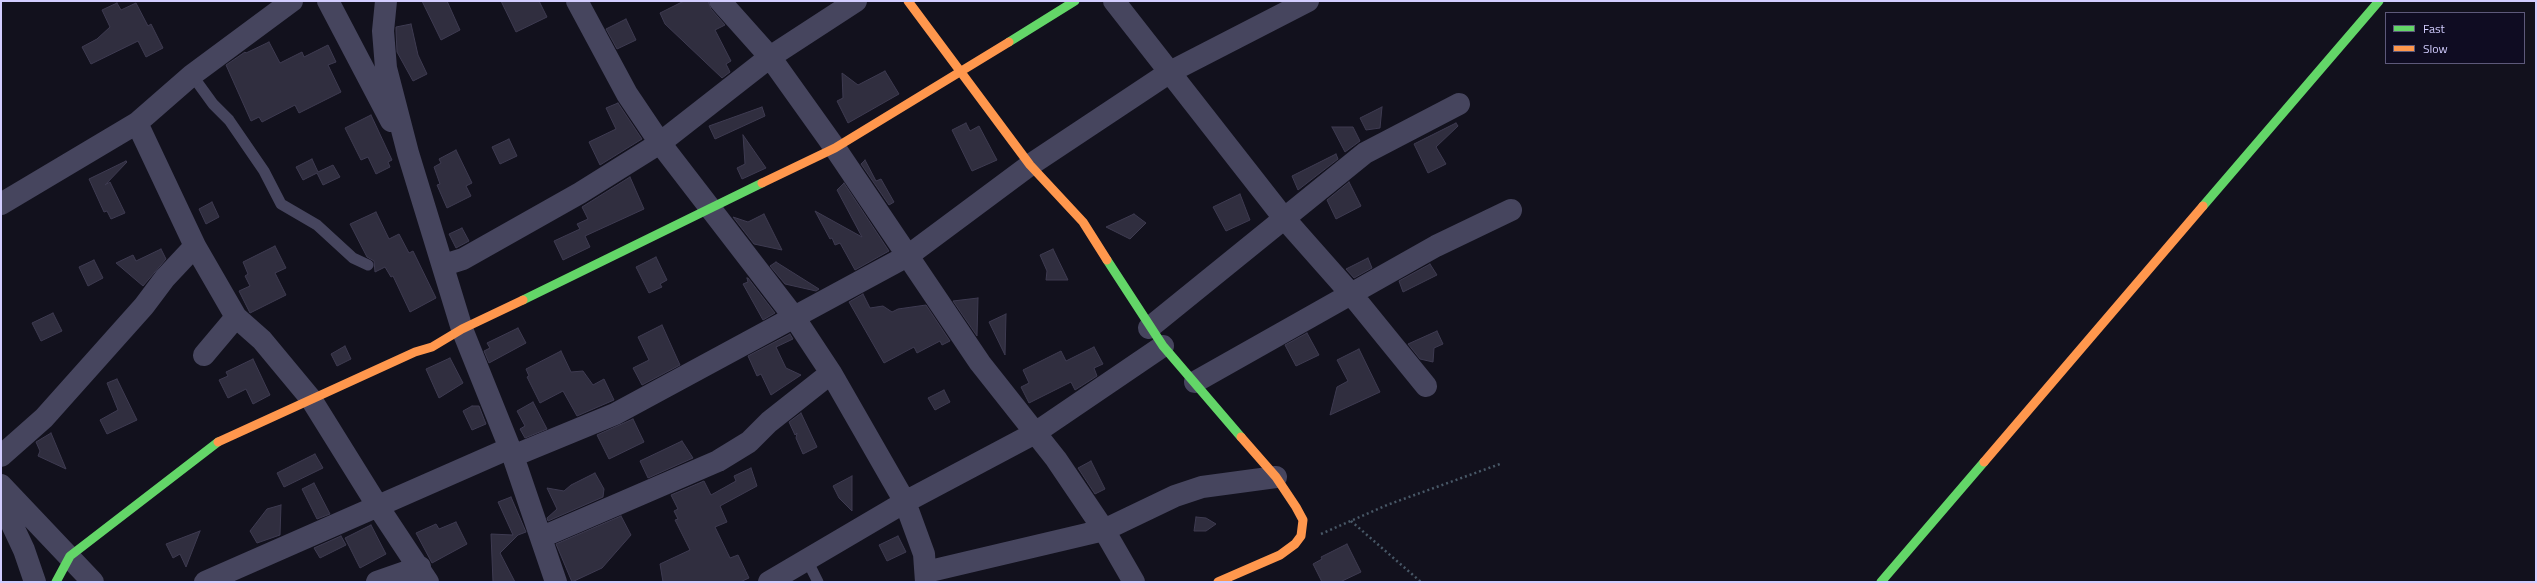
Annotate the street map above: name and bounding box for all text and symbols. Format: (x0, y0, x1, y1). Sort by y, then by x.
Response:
legend (2385, 12, 2525, 64)
text: Fast (2423, 19, 2445, 38)
text: Slow (2423, 39, 2448, 58)

